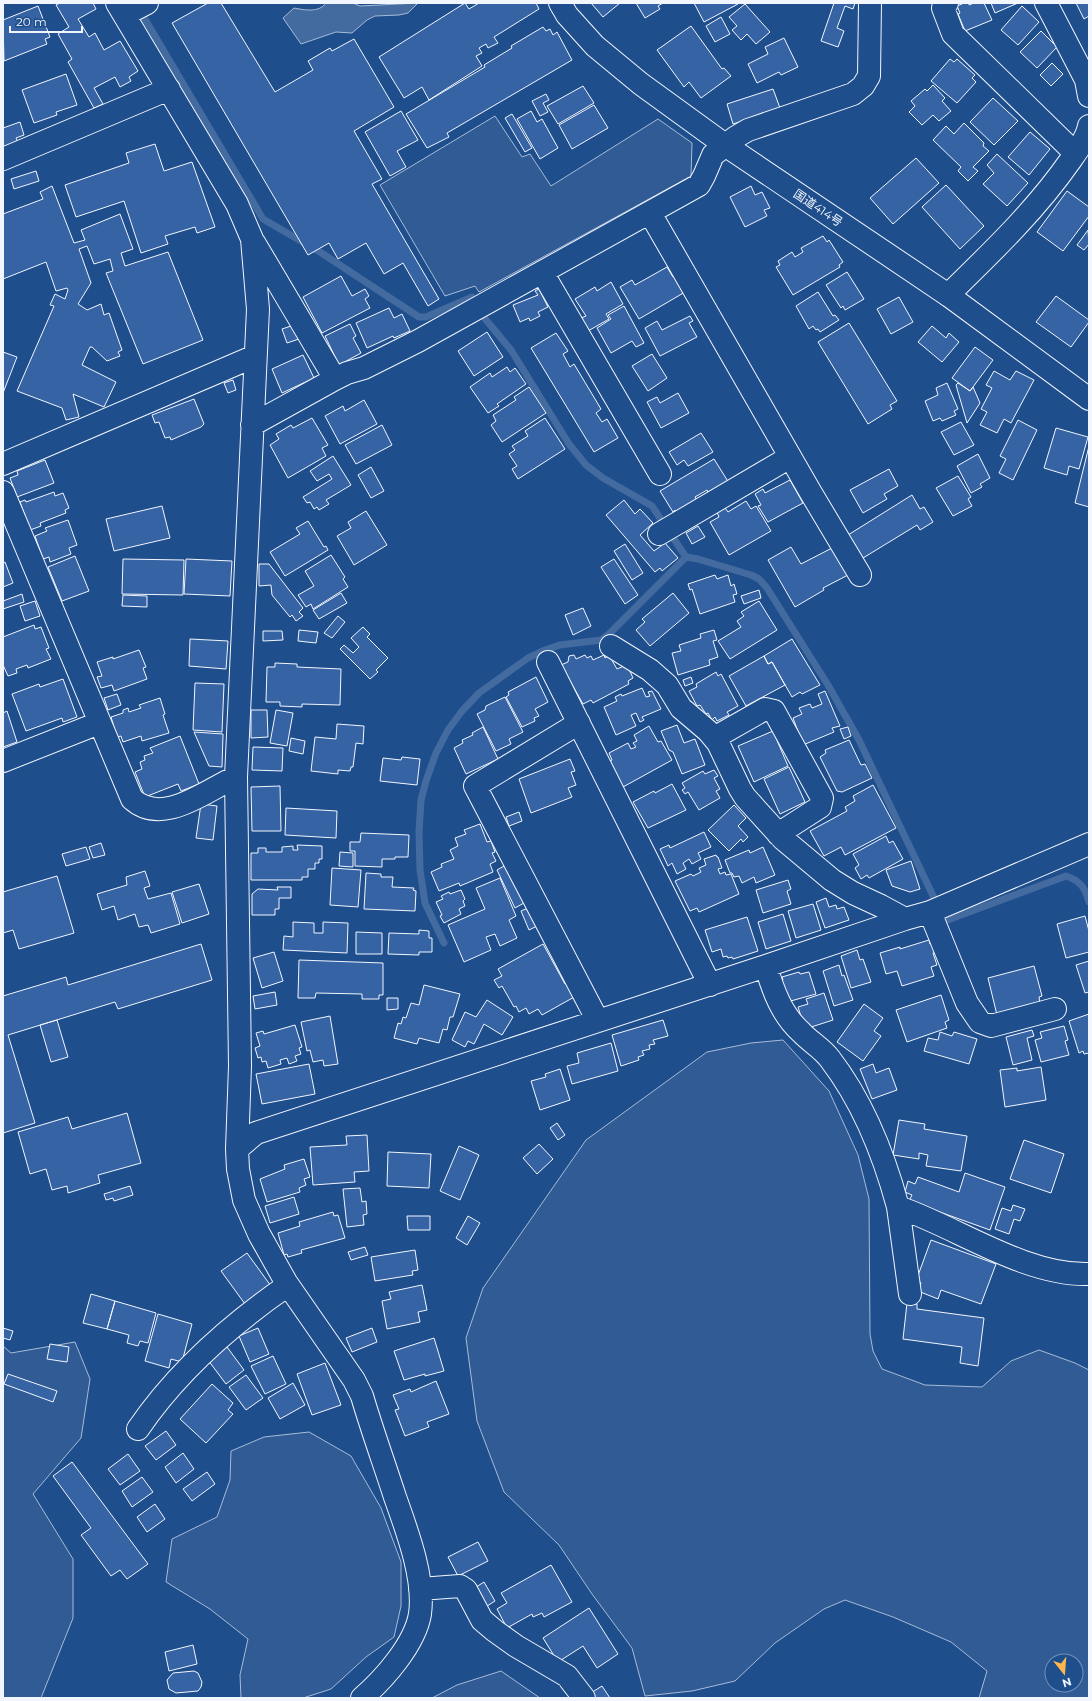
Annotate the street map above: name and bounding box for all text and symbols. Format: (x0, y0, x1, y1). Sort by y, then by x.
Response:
scale bar (10, 8, 82, 34)
text: 20 m (16, 14, 47, 29)
street label: 国道414号 (791, 186, 846, 229)
north arrow (1044, 1653, 1084, 1693)
text: N (1061, 1675, 1073, 1691)

